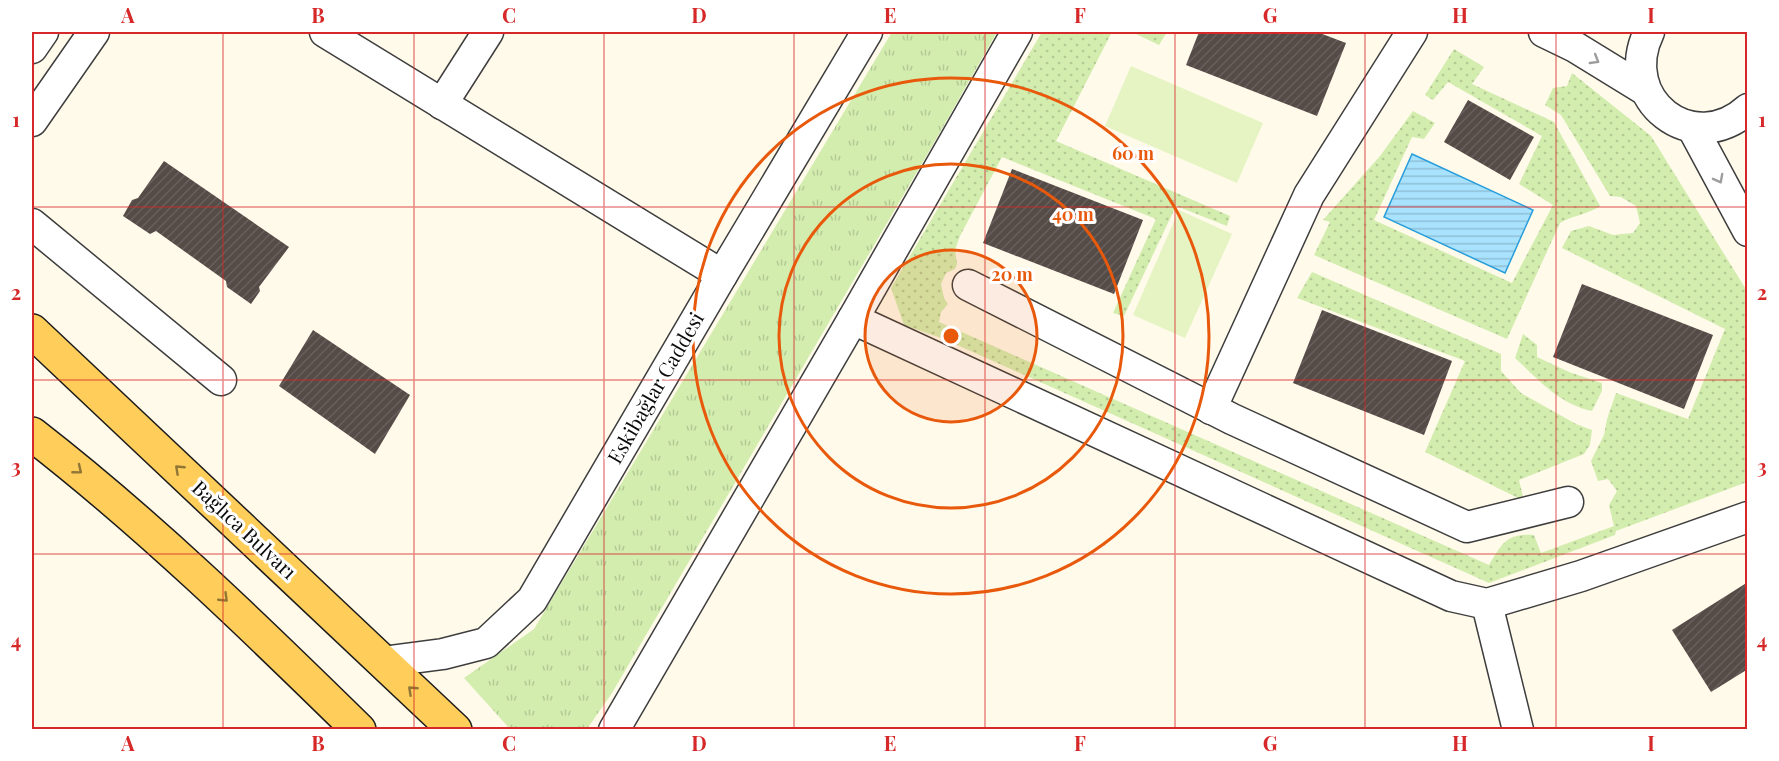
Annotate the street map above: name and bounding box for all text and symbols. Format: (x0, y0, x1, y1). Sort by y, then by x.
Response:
text: A (120, 1, 135, 28)
text: B (311, 1, 325, 28)
text: C (502, 1, 516, 28)
text: D (691, 1, 707, 28)
text: E (884, 1, 896, 28)
text: F (1074, 1, 1086, 28)
text: G (1263, 1, 1278, 28)
text: H (1452, 1, 1468, 28)
text: I (1647, 1, 1655, 28)
one-way arrow (1589, 52, 1599, 64)
text: 1 (12, 105, 20, 132)
text: 1 (1758, 105, 1766, 132)
text: 60 m (1112, 141, 1155, 165)
one-way arrow (1711, 172, 1723, 183)
text: 40 m (1052, 202, 1095, 226)
text: 20 m (991, 262, 1033, 286)
text: 2 (11, 278, 21, 305)
text: 2 (1757, 278, 1767, 305)
street label: Eskibağlar Caddesi (600, 306, 709, 468)
centre of rings (941, 326, 961, 346)
text: 3 (11, 452, 21, 479)
text: 3 (1757, 452, 1767, 479)
one-way arrow (71, 463, 82, 474)
one-way arrow (175, 465, 186, 476)
street label: Bağlıca Bulvarı (187, 474, 303, 584)
one-way arrow (217, 591, 228, 602)
text: 4 (11, 626, 21, 653)
text: 4 (1757, 626, 1767, 653)
one-way arrow (408, 686, 419, 697)
text: A (120, 729, 135, 756)
text: B (311, 729, 325, 756)
text: C (502, 729, 516, 756)
text: D (691, 729, 707, 756)
text: E (884, 729, 896, 756)
text: F (1074, 729, 1086, 756)
text: G (1263, 729, 1278, 756)
text: H (1452, 729, 1468, 756)
text: I (1647, 729, 1655, 756)

